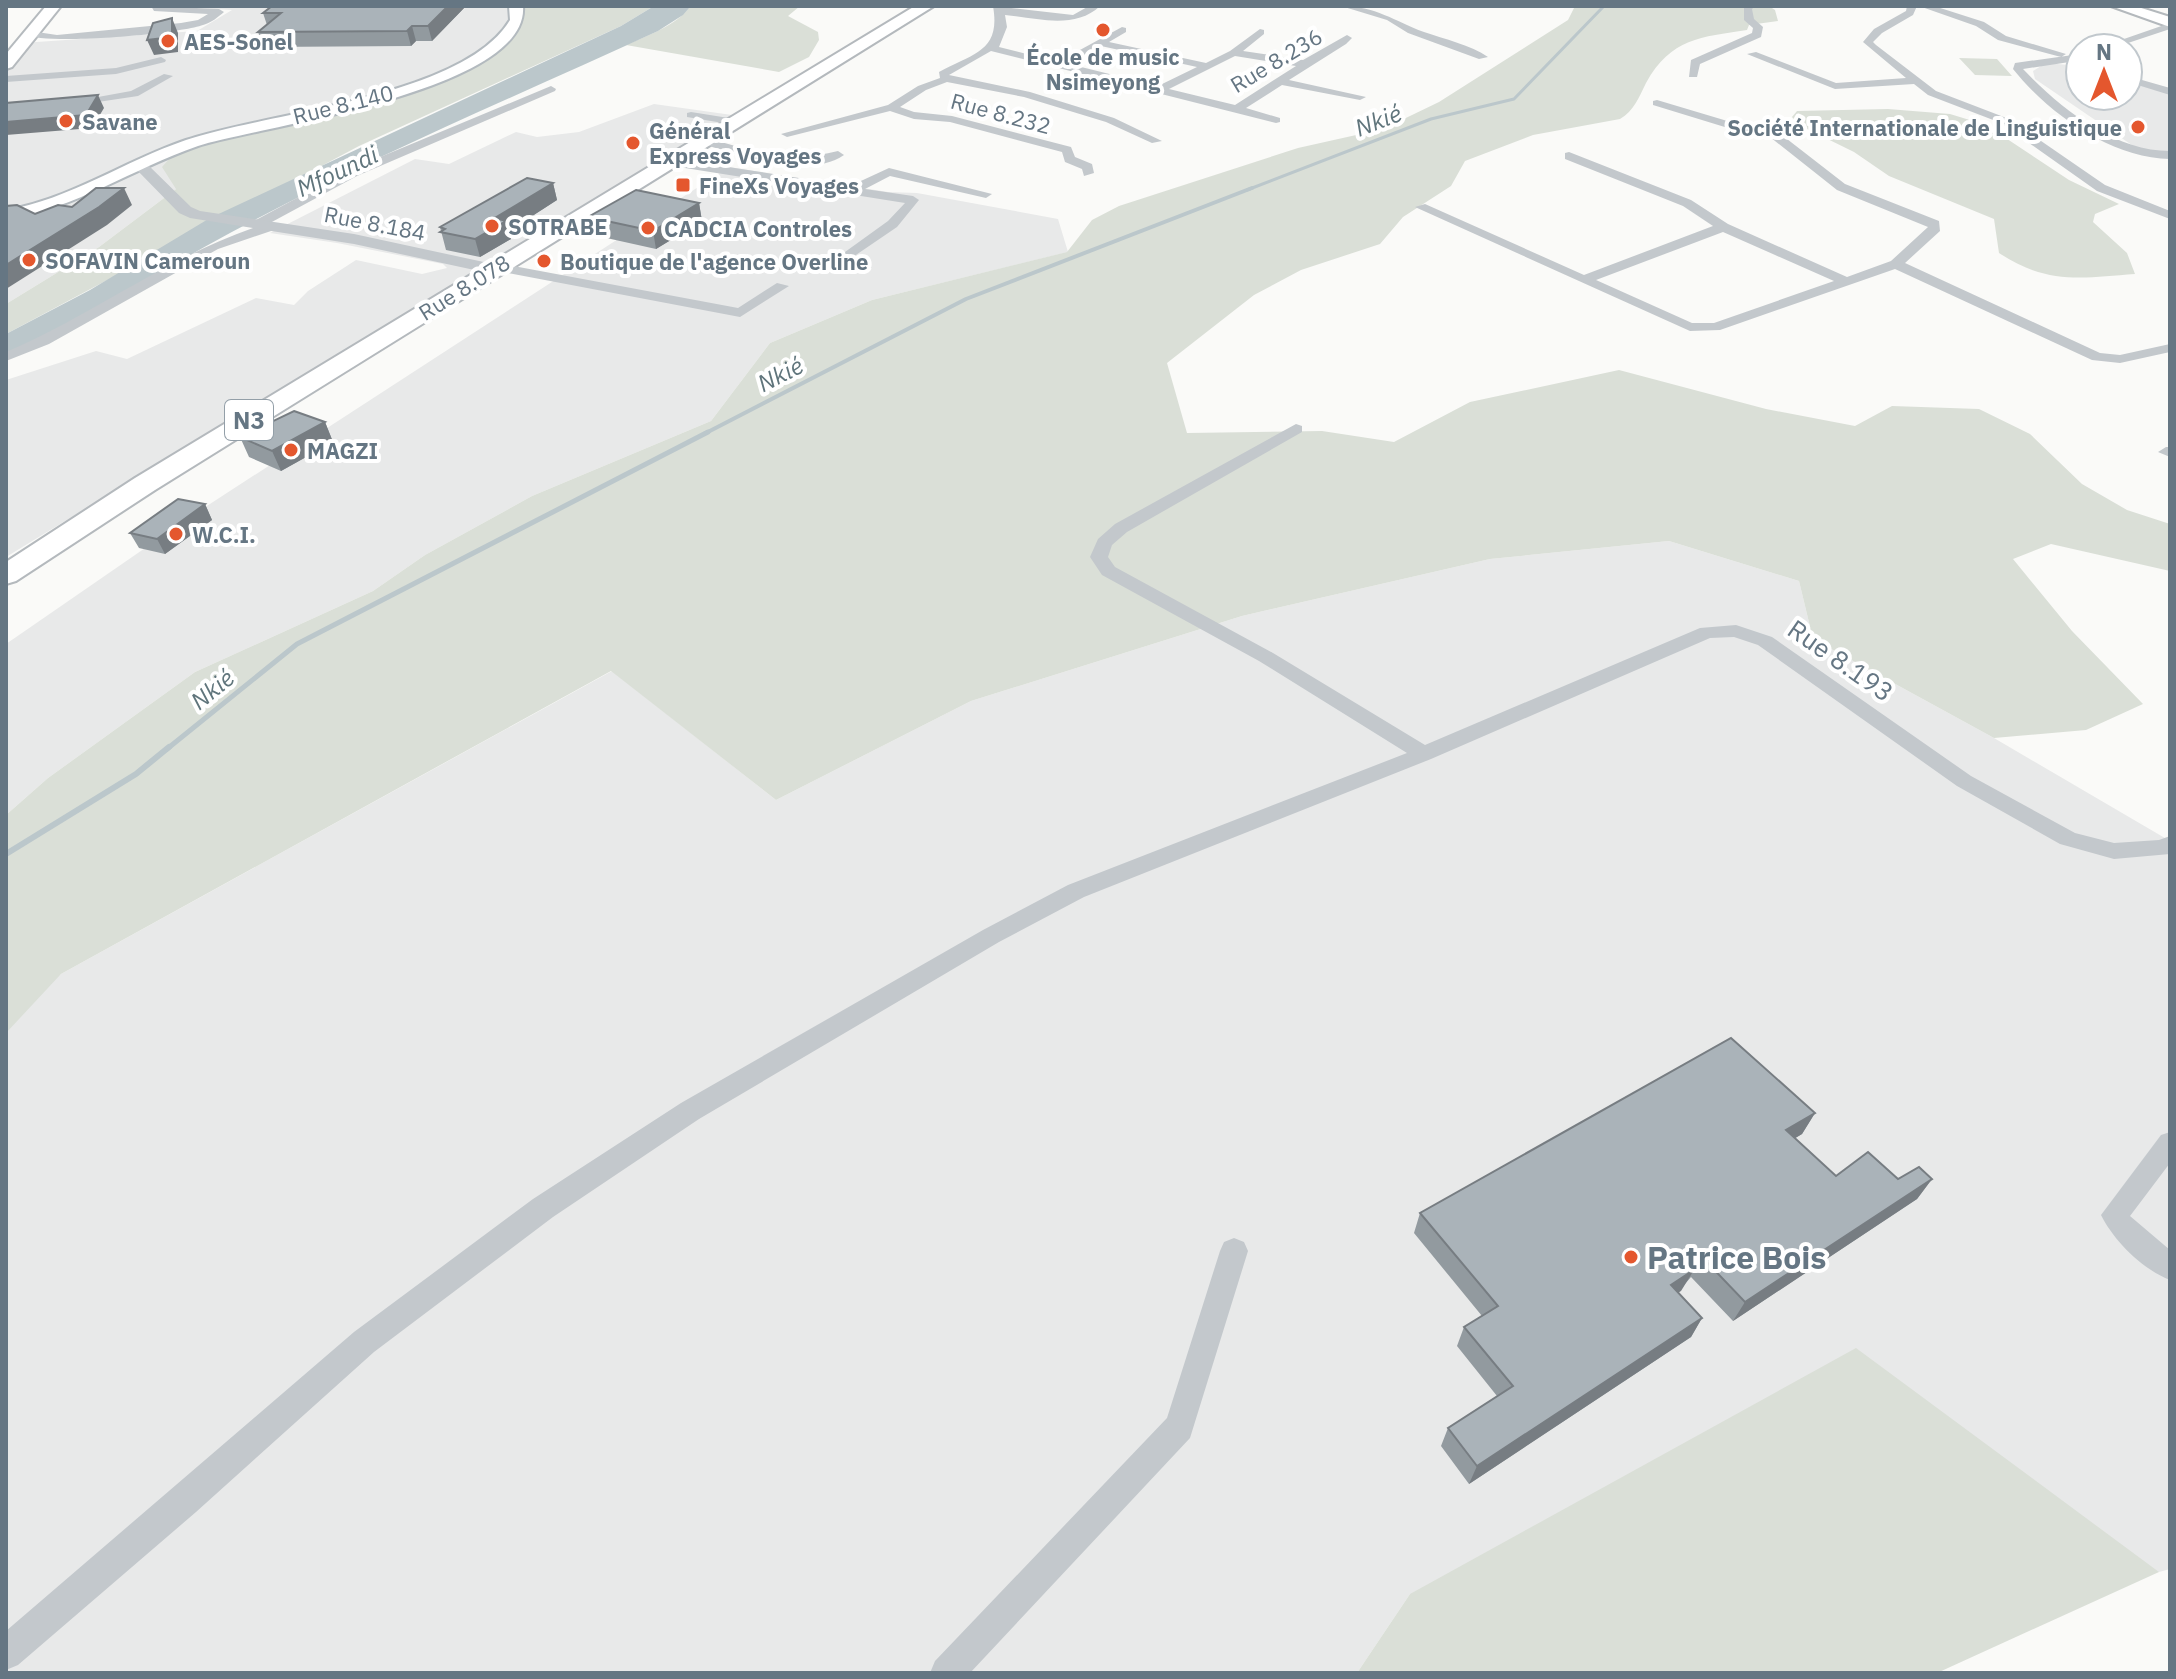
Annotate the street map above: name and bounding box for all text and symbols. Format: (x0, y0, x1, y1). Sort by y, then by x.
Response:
marker: École de music Nsimeyong (1094, 21, 1112, 39)
street label: Rue 8.236 (1225, 21, 1327, 99)
place label: AES-Sonel (184, 27, 294, 56)
marker: AES-Sonel (159, 32, 177, 50)
north arrow (2064, 32, 2144, 112)
text: N (2096, 37, 2112, 66)
place label: École de music Nsimeyong (1026, 42, 1180, 96)
street label: Rue 8.140 (290, 78, 396, 130)
street label: Rue 8.232 (948, 86, 1054, 140)
water label: Nkié (1350, 97, 1406, 143)
place label: Savane (82, 107, 158, 136)
marker: Savane (57, 112, 75, 130)
place label: Société Internationale de Linguistique (1727, 113, 2122, 142)
place label: Général Express Voyages (649, 116, 822, 170)
marker: Société Internationale de Linguistique (2129, 118, 2147, 136)
marker: Général Express Voyages (624, 134, 642, 152)
water label: Mfoundi (291, 138, 384, 204)
place label: FineXs Voyages (699, 171, 859, 200)
marker: FineXs Voyages (674, 176, 692, 194)
street label: Rue 8.184 (322, 199, 428, 247)
place label: SOTRABE (508, 212, 608, 241)
place label: CADCIA Controles (664, 214, 852, 243)
marker: SOTRABE (483, 217, 501, 235)
marker: CADCIA Controles (639, 219, 657, 237)
place label: SOFAVIN Cameroun (45, 246, 250, 275)
place label: Boutique de l'agence Overline (560, 247, 868, 276)
street label: Rue 8.078 (413, 248, 515, 326)
marker: SOFAVIN Cameroun (20, 251, 38, 269)
marker: Boutique de l'agence Overline (535, 252, 553, 270)
water label: Nkié (752, 349, 808, 399)
road number: N3 (225, 400, 273, 440)
place label: MAGZI (307, 436, 378, 465)
marker: MAGZI (282, 441, 300, 459)
place label: W.C.I. (192, 520, 256, 549)
marker: W.C.I. (167, 525, 185, 543)
street label: Rue 8.193 (1782, 611, 1900, 709)
water label: Nkié (183, 662, 241, 716)
place label: Patrice Bois (1647, 1236, 1826, 1278)
marker: Patrice Bois (1622, 1248, 1640, 1266)

